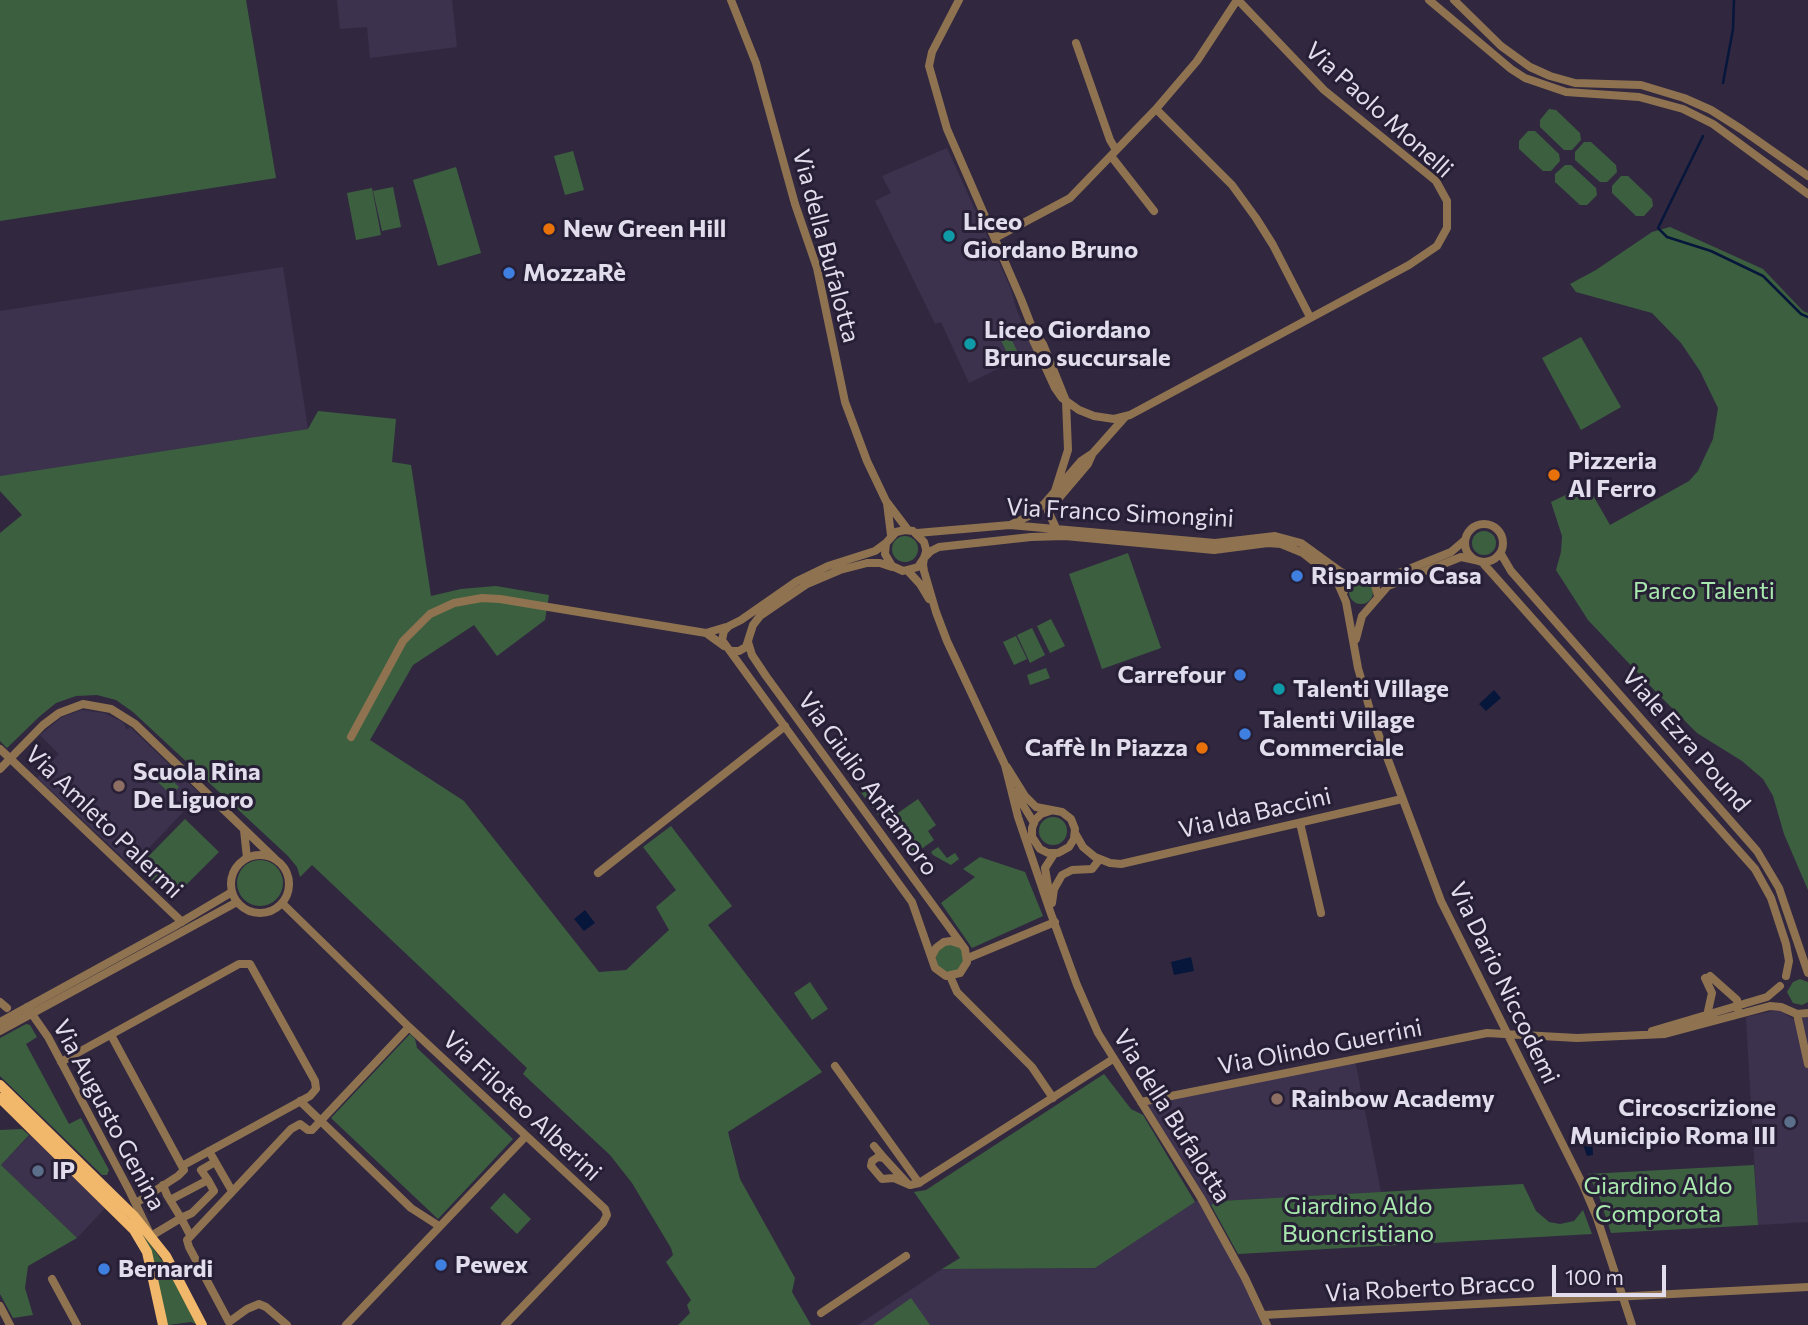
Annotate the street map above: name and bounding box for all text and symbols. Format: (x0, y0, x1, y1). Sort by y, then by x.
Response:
street label: Via Paolo Monelli (1299, 36, 1459, 184)
street label: Via della Bufalotta (786, 146, 866, 346)
place label: Liceo Giordano Bruno (963, 208, 1138, 264)
place label: New Green Hill (563, 215, 726, 243)
marker: New Green Hill (541, 221, 557, 237)
marker: Liceo Giordano Bruno (941, 228, 957, 244)
place label: MozzaRè (523, 259, 626, 287)
marker: MozzaRè (501, 265, 517, 281)
place label: Liceo Giordano Bruno succursale (984, 316, 1171, 372)
marker: Liceo Giordano Bruno succursale (962, 336, 978, 352)
place label: Pizzeria Al Ferro (1568, 447, 1657, 503)
marker: Pizzeria Al Ferro (1546, 467, 1562, 483)
street label: Via Franco Simongini (1005, 493, 1235, 533)
place label: Risparmio Casa (1311, 562, 1482, 590)
marker: Risparmio Casa (1289, 568, 1305, 584)
park label: Parco Talenti (1633, 577, 1775, 605)
place label: Carrefour (1118, 661, 1226, 689)
street label: Viale Ezra Pound (1616, 662, 1756, 818)
marker: Carrefour (1232, 667, 1248, 683)
place label: Talenti Village (1293, 675, 1449, 703)
marker: Talenti Village (1271, 681, 1287, 697)
street label: Via Giulio Antamoro (792, 687, 944, 881)
place label: Talenti Village Commerciale (1259, 706, 1415, 762)
marker: Talenti Village Commerciale (1237, 726, 1253, 742)
place label: Caffè In Piazza (1025, 734, 1188, 762)
street label: Via Amleto Palermi (19, 740, 189, 904)
marker: Caffè In Piazza (1194, 740, 1210, 756)
place label: Scuola Rina De Liguoro (133, 758, 261, 814)
marker: Scuola Rina De Liguoro (111, 778, 127, 794)
street label: Via Ida Baccini (1176, 781, 1334, 845)
street label: Via Dario Niccodemi (1443, 878, 1565, 1088)
street label: Via Olindo Guerrini (1216, 1013, 1424, 1081)
street label: Via Augusto Genina (47, 1015, 171, 1215)
street label: Via della Bufalotta (1107, 1024, 1237, 1208)
street label: Via Filoteo Alberini (437, 1025, 607, 1187)
place label: Rainbow Academy (1291, 1085, 1495, 1113)
marker: Rainbow Academy (1269, 1091, 1285, 1107)
place label: Circoscrizione Municipio Roma III (1570, 1094, 1776, 1150)
marker: Circoscrizione Municipio Roma III (1782, 1114, 1798, 1130)
place label: IP (52, 1157, 75, 1185)
marker: IP (30, 1163, 46, 1179)
park label: Giardino Aldo Comporota (1583, 1172, 1733, 1228)
park label: Giardino Aldo Buoncristiano (1282, 1192, 1434, 1248)
place label: Pewex (455, 1251, 528, 1279)
scale bar (1556, 1252, 1670, 1296)
place label: Bernardi (118, 1255, 213, 1283)
marker: Pewex (433, 1257, 449, 1273)
marker: Bernardi (96, 1261, 112, 1277)
text: 100 m (1565, 1264, 1624, 1289)
street label: Via Roberto Bracco (1324, 1268, 1536, 1308)

